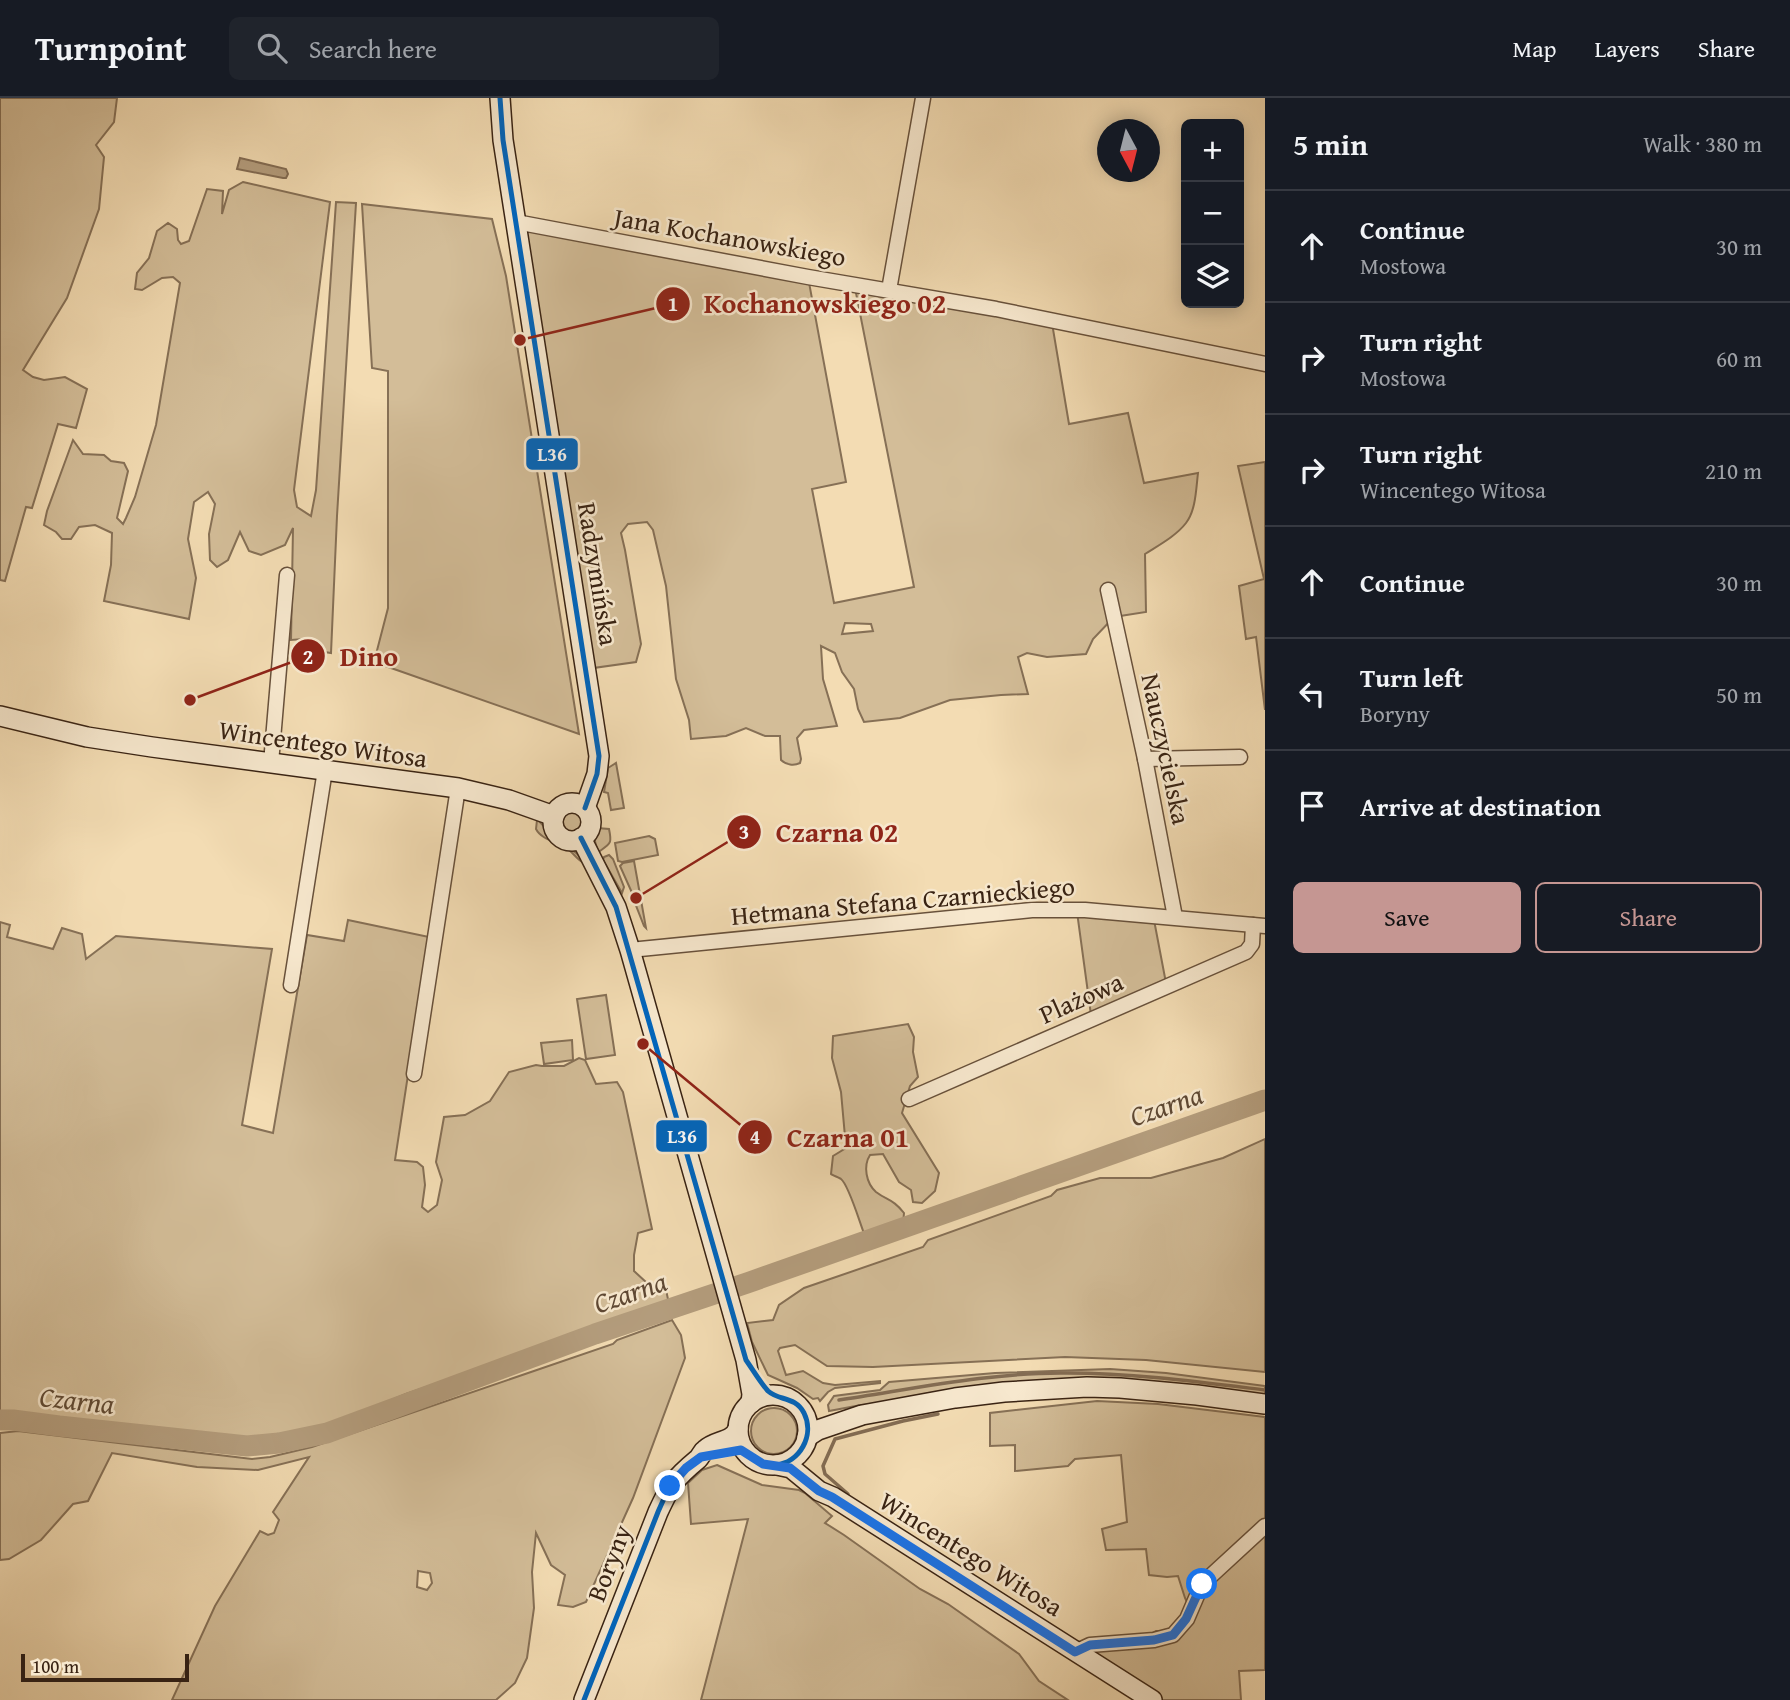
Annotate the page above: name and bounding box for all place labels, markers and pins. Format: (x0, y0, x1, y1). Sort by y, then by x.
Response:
callout: Kochanowskiego 02 (655, 279, 961, 328)
callout: Dino (291, 632, 412, 681)
callout: Czarna 02 (726, 807, 912, 856)
callout: Czarna 01 (738, 1112, 923, 1161)

